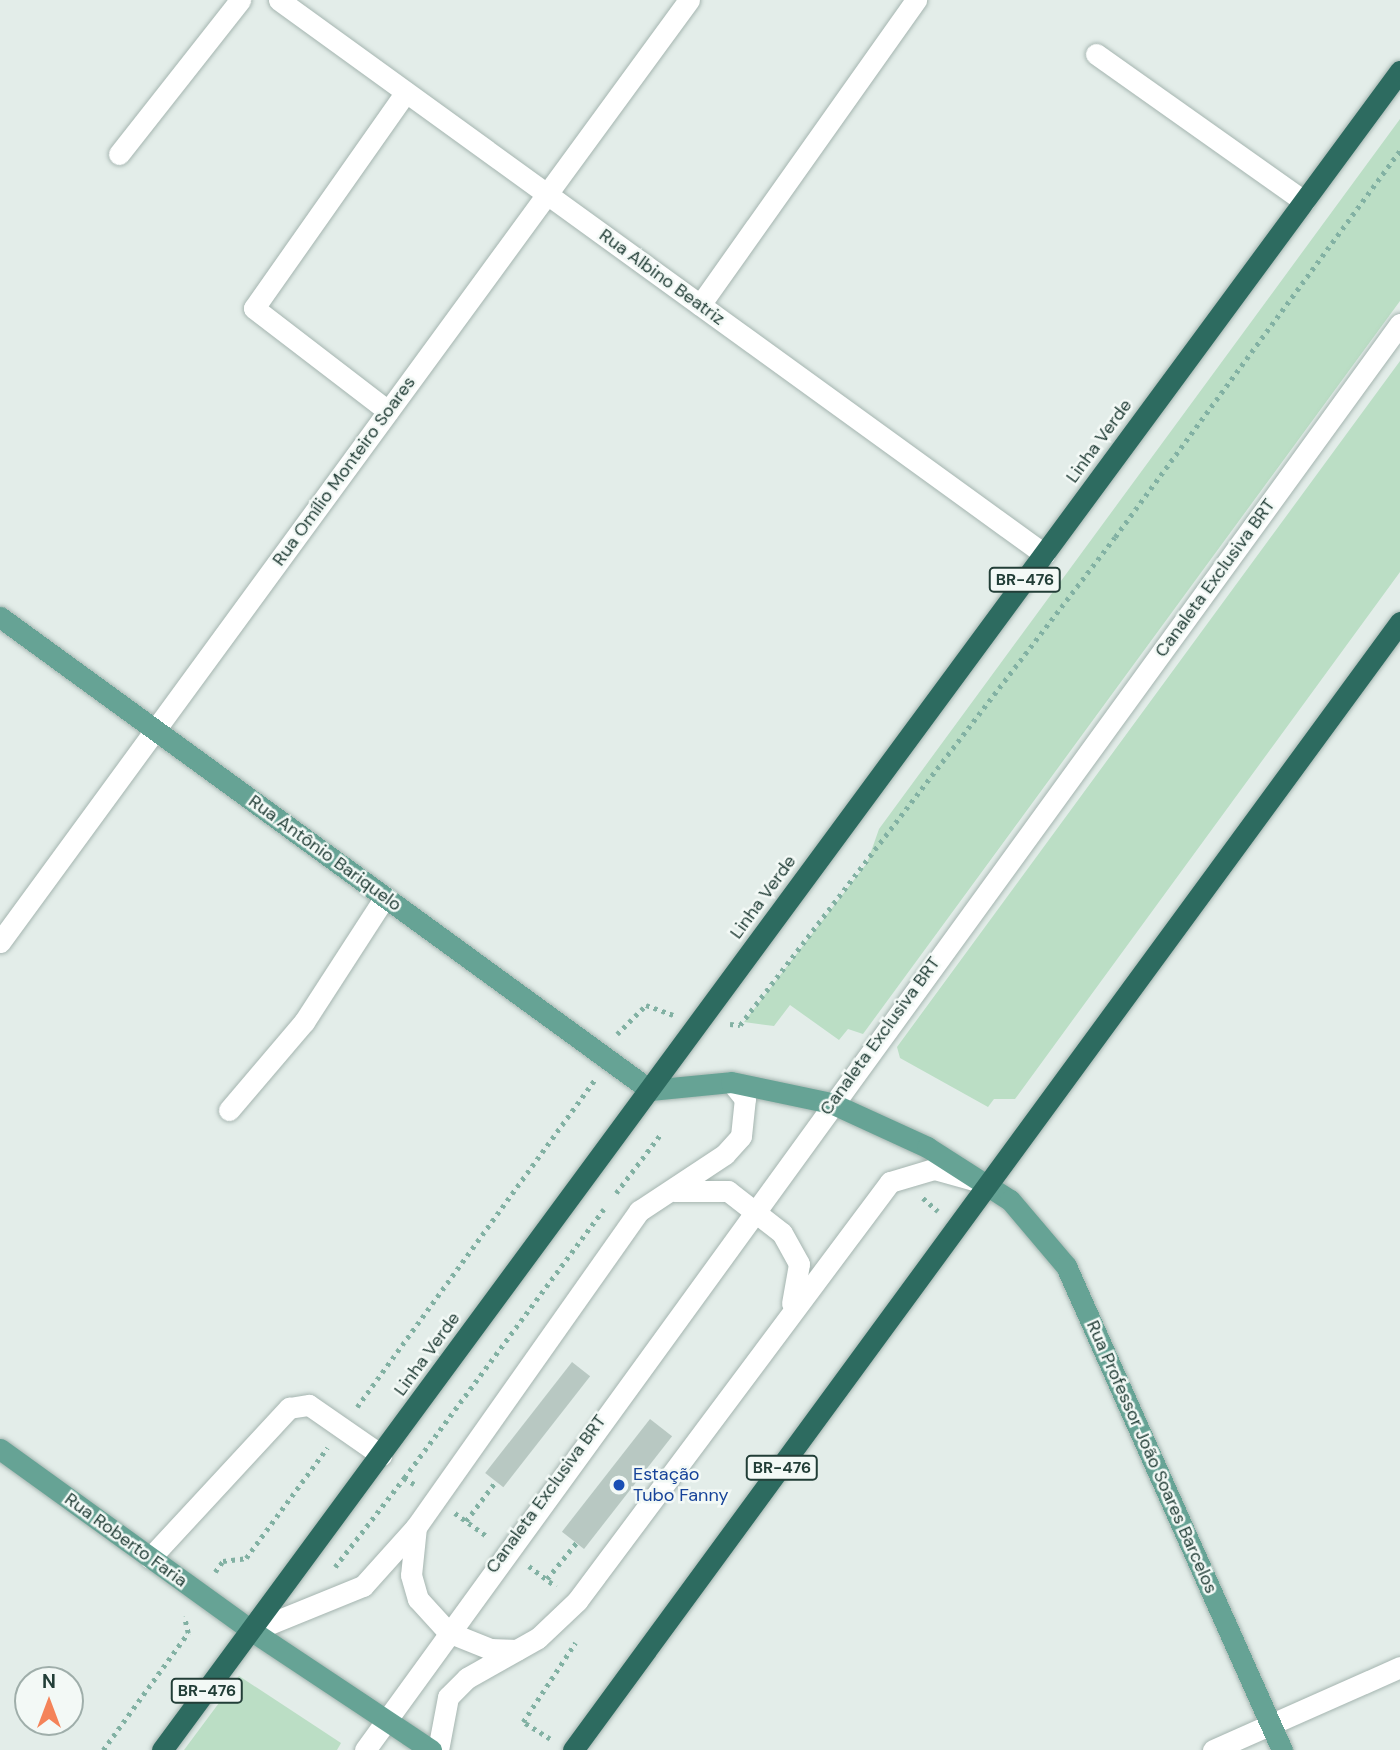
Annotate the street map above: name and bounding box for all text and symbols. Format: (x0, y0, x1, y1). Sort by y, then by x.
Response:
street label: Rua Albino Beatriz (595, 224, 729, 330)
street label: Rua Omílio Monteiro Soares (268, 372, 420, 570)
street label: Linha Verde (1061, 395, 1137, 487)
street label: Canaleta Exclusiva BRT (1150, 495, 1280, 661)
road number: BR-476 (988, 568, 1062, 593)
street label: Rua Antônio Bariquelo (244, 790, 406, 916)
street label: Linha Verde (725, 851, 801, 943)
street label: Canaleta Exclusiva BRT (815, 953, 945, 1119)
street label: Linha Verde (389, 1308, 465, 1400)
street label: Rua Professor João Soares Barcelos (1082, 1317, 1222, 1597)
street label: Canaleta Exclusiva BRT (481, 1411, 611, 1577)
road number: BR-476 (745, 1456, 819, 1480)
place label: Estação Tubo Fanny (633, 1464, 728, 1506)
marker: Estação Tubo Fanny (611, 1477, 627, 1493)
street label: Rua Roberto Faria (60, 1488, 192, 1592)
north arrow (14, 1666, 84, 1736)
text: N (42, 1669, 56, 1694)
road number: BR-476 (170, 1679, 244, 1704)

